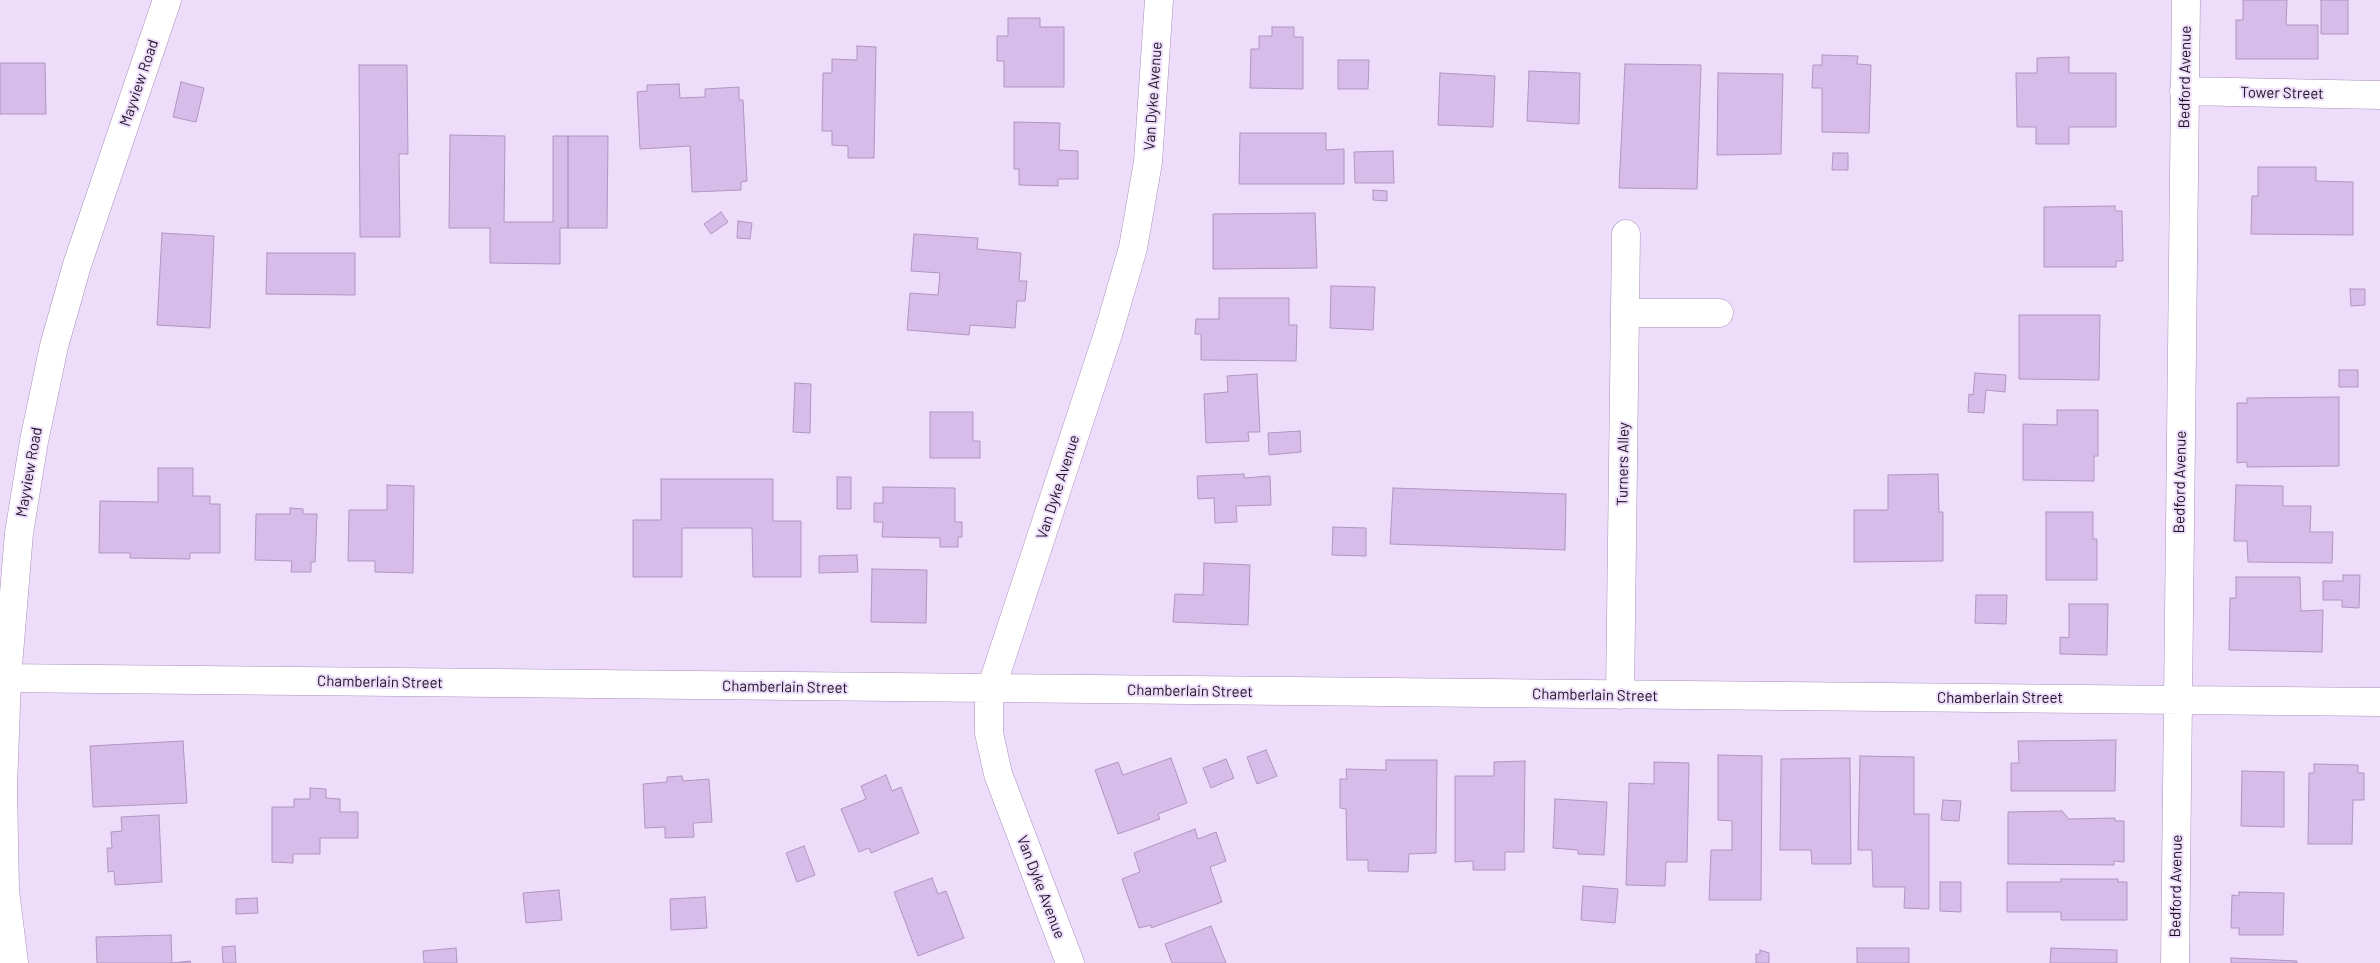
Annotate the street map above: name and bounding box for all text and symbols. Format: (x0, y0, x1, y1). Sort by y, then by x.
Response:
street label: Bedford Avenue (2175, 26, 2195, 128)
street label: Mayview Road (116, 37, 162, 129)
street label: Van Dyke Avenue (1140, 41, 1166, 151)
street label: Tower Street (2240, 83, 2324, 103)
street label: Turners Alley (1613, 422, 1633, 506)
street label: Mayview Road (12, 426, 46, 518)
street label: Bedford Avenue (2170, 431, 2190, 533)
street label: Van Dyke Avenue (1033, 432, 1083, 542)
street label: Chamberlain Street (317, 672, 443, 692)
street label: Chamberlain Street (722, 677, 848, 697)
street label: Chamberlain Street (1127, 681, 1253, 701)
street label: Chamberlain Street (1532, 685, 1658, 705)
street label: Chamberlain Street (1937, 689, 2063, 707)
street label: Van Dyke Avenue (1013, 833, 1069, 941)
street label: Bedford Avenue (2166, 835, 2186, 937)

